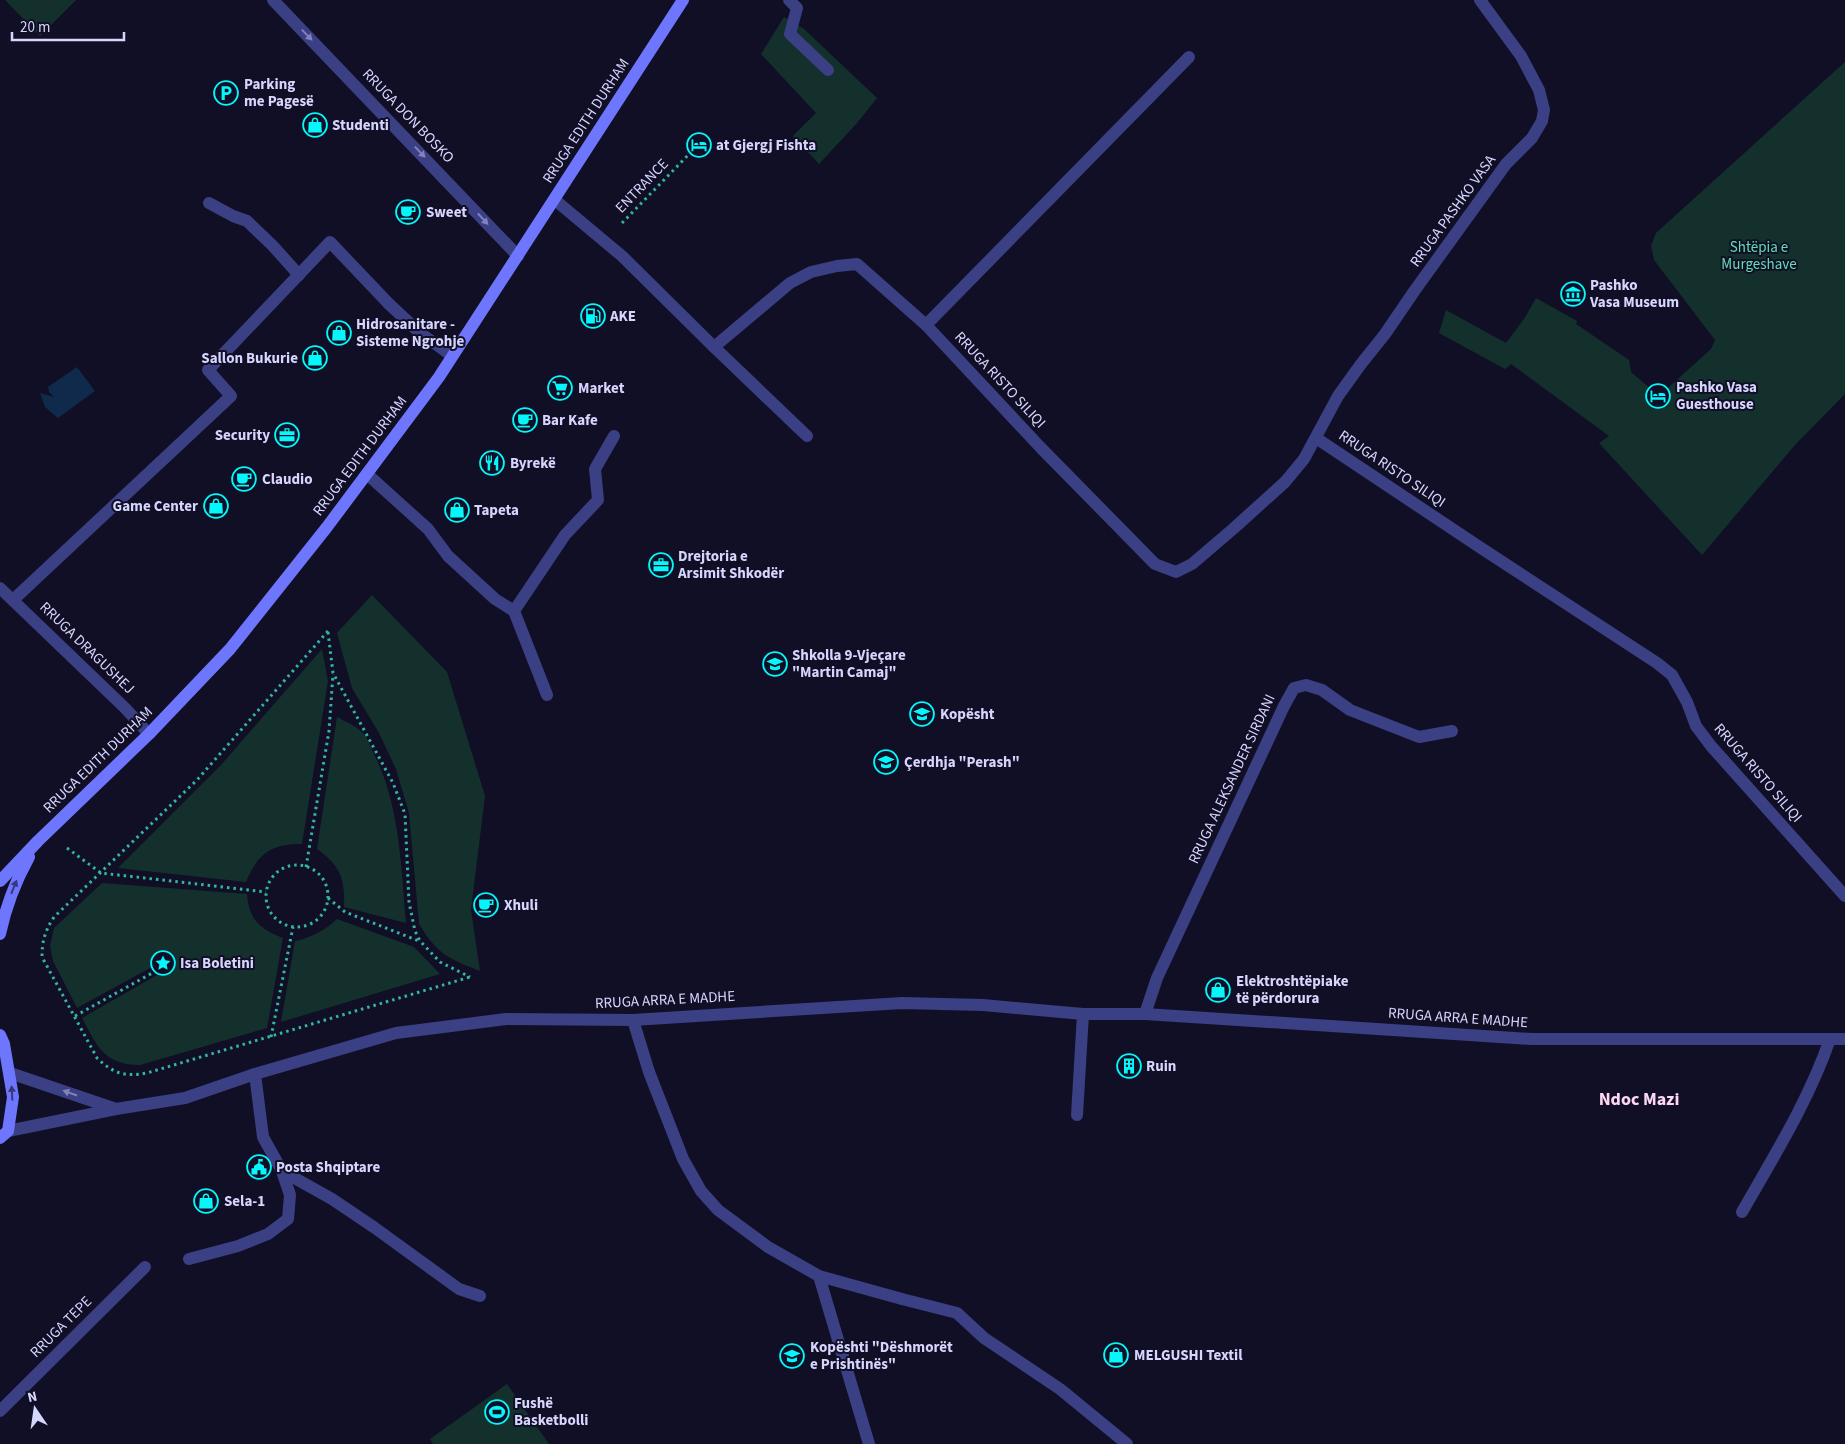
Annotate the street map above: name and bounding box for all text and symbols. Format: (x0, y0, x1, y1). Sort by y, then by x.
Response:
scale bar (12, 10, 125, 42)
text: 20 m (20, 17, 50, 38)
one-way arrow (301, 29, 313, 41)
street label: RRUGA EDITH DURHAM (538, 54, 634, 188)
street label: RRUGA DON BOSKO (357, 64, 459, 168)
place label: Parking me Pagesë (244, 74, 314, 112)
parking icon: Parking me Pagesë (213, 80, 239, 106)
shop icon: Studenti (302, 112, 328, 138)
place label: Studenti (332, 115, 389, 136)
hotel icon: at Gjergj Fishta (686, 132, 712, 158)
place label: at Gjergj Fishta (716, 135, 816, 156)
one-way arrow (414, 146, 426, 158)
street label: RRUGA PASHKO VASA (1405, 150, 1501, 271)
street label: ENTRANCE (611, 154, 673, 218)
cafe icon: Sweet (395, 199, 421, 225)
place label: Sweet (426, 202, 467, 223)
one-way arrow (477, 212, 489, 224)
park label: Shtëpia e Murgeshave (1721, 237, 1797, 275)
place label: Pashko Vasa Museum (1589, 275, 1679, 313)
museum icon: Pashko Vasa Museum (1560, 281, 1586, 307)
fuel station icon: AKE (580, 303, 606, 329)
place label: AKE (609, 306, 636, 327)
place label: Hidrosanitare - Sisteme Ngrohje (356, 314, 465, 352)
shop icon: Hidrosanitare - Sisteme Ngrohje (326, 320, 352, 346)
street label: RRUGA RISTO SILIQI (950, 327, 1050, 433)
shop icon: Sallon Bukurie (302, 345, 328, 371)
place label: Sallon Bukurie (201, 348, 298, 369)
supermarket icon: Market (547, 375, 573, 401)
place label: Pashko Vasa Guesthouse (1676, 377, 1757, 415)
place label: Market (578, 378, 625, 399)
hotel icon: Pashko Vasa Guesthouse (1645, 383, 1671, 409)
street label: RRUGA EDITH DURHAM (308, 392, 412, 520)
cafe icon: Bar Kafe (512, 407, 538, 433)
place label: Bar Kafe (542, 410, 598, 431)
office icon: Security (274, 422, 300, 448)
place label: Security (215, 425, 270, 446)
street label: RRUGA RISTO SILIQI (1334, 425, 1450, 513)
restaurant icon: Byrekë (479, 450, 505, 476)
place label: Byrekë (510, 453, 556, 474)
cafe icon: Claudio (231, 466, 257, 492)
place label: Claudio (262, 469, 313, 490)
shop icon: Game Center (203, 493, 229, 519)
place label: Game Center (113, 496, 198, 517)
shop icon: Tapeta (444, 497, 470, 523)
place label: Tapeta (474, 500, 519, 521)
place label: Drejtoria e Arsimit Shkodër (677, 546, 784, 584)
office icon: Drejtoria e Arsimit Shkodër (648, 552, 674, 578)
street label: RRUGA DRAGUSHEJ (35, 597, 139, 699)
place label: Shkolla 9-Vjeçare "Martin Camaj" (792, 645, 906, 683)
school or university icon: Shkolla 9-Vjeçare "Martin Camaj" (762, 651, 788, 677)
street label: RRUGA ALEKSANDER SIRDANI (1183, 691, 1281, 867)
school or university icon: Kopësht (909, 701, 935, 727)
street label: RRUGA EDITH DURHAM (38, 702, 158, 818)
place label: Kopësht (940, 704, 995, 725)
street label: RRUGA RISTO SILIQI (1709, 719, 1807, 827)
school or university icon: Çerdhja "Perash" (873, 749, 899, 775)
place label: Çerdhja "Perash" (904, 752, 1020, 773)
one-way arrow (10, 879, 18, 894)
cafe icon: Xhuli (473, 892, 499, 918)
place label: Xhuli (504, 895, 538, 916)
place icon: Isa Boletini (150, 950, 176, 976)
place label: Isa Boletini (180, 953, 254, 974)
place label: Elektroshtëpiake të përdorura (1236, 971, 1349, 1009)
shop icon: Elektroshtëpiake të përdorura (1205, 977, 1231, 1003)
street label: RRUGA ARRA E MADHE (594, 986, 736, 1014)
street label: RRUGA ARRA E MADHE (1387, 1003, 1529, 1033)
building icon: Ruin (1116, 1053, 1142, 1079)
place label: Ruin (1146, 1056, 1176, 1077)
one-way arrow (7, 1085, 15, 1101)
district label: Ndoc Mazi (1599, 1087, 1679, 1112)
one-way arrow (62, 1089, 77, 1097)
public building icon: Posta Shqiptare (246, 1154, 272, 1180)
place label: Posta Shqiptare (276, 1157, 381, 1178)
shop icon: Sela-1 (193, 1188, 219, 1214)
place label: Sela-1 (224, 1191, 265, 1212)
street label: RRUGA TEPE (25, 1291, 97, 1363)
place label: Kopështi "Dëshmorët e Prishtinës" (810, 1337, 953, 1375)
shop icon: MELGUSHI Textil (1103, 1342, 1129, 1368)
school or university icon: Kopështi "Dëshmorët e Prishtinës" (779, 1343, 805, 1369)
place label: MELGUSHI Textil (1134, 1345, 1243, 1366)
north arrow (10, 1384, 60, 1434)
text: N (26, 1387, 39, 1408)
place label: Fushë Basketbolli (514, 1393, 588, 1431)
sports icon: Fushë Basketbolli (484, 1399, 510, 1425)

